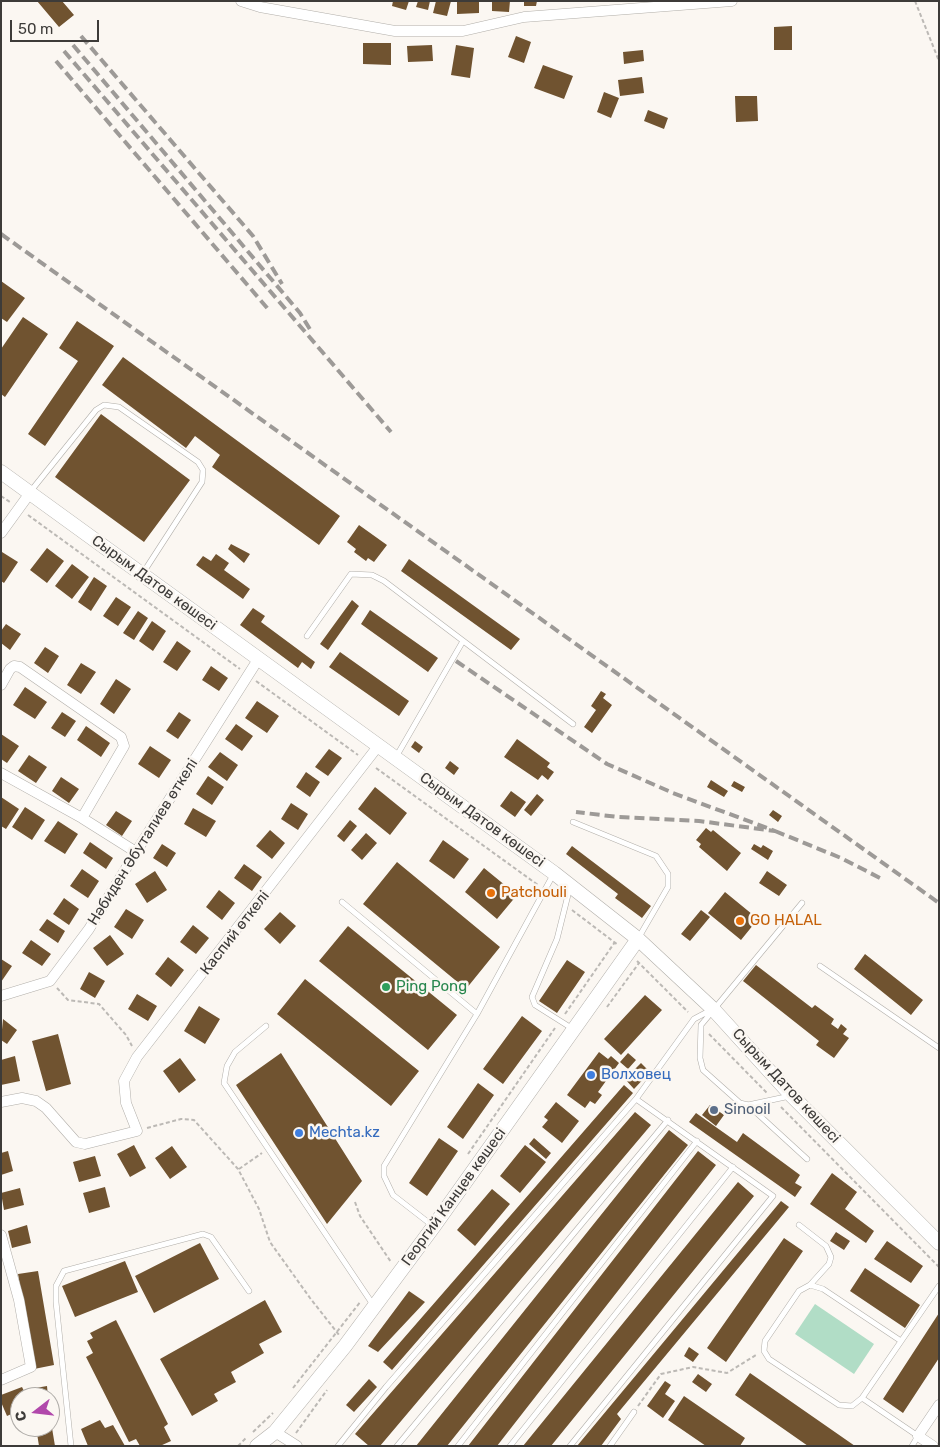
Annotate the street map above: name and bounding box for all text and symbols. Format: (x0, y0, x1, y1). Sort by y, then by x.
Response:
scale bar (12, 10, 101, 42)
text: 50 m (18, 20, 53, 38)
street label: Сырым Датов көшесі (88, 532, 220, 634)
street label: Нәбиден Әбуталиев өткелі (84, 755, 202, 929)
street label: Сырым Датов көшесі (416, 769, 548, 871)
place label: Patchouli (501, 884, 567, 902)
street label: Каспий өткелі (197, 887, 273, 979)
marker: Patchouli (485, 887, 497, 899)
place label: GO HALAL (750, 912, 822, 930)
marker: GO HALAL (734, 915, 746, 927)
place label: Ping Pong (396, 978, 467, 996)
marker: Ping Pong (380, 981, 392, 993)
street label: Сырым Датов көшесі (728, 1025, 844, 1147)
place label: Волховец (601, 1066, 671, 1084)
marker: Волховец (585, 1069, 597, 1081)
place label: Sinooil (724, 1101, 771, 1119)
marker: Sinooil (708, 1104, 720, 1116)
place label: Mechta.kz (309, 1124, 380, 1142)
street label: Георгий Канцев көшесі (398, 1125, 510, 1269)
marker: Mechta.kz (293, 1127, 305, 1139)
north arrow (10, 1387, 60, 1437)
text: С (12, 1409, 31, 1423)

